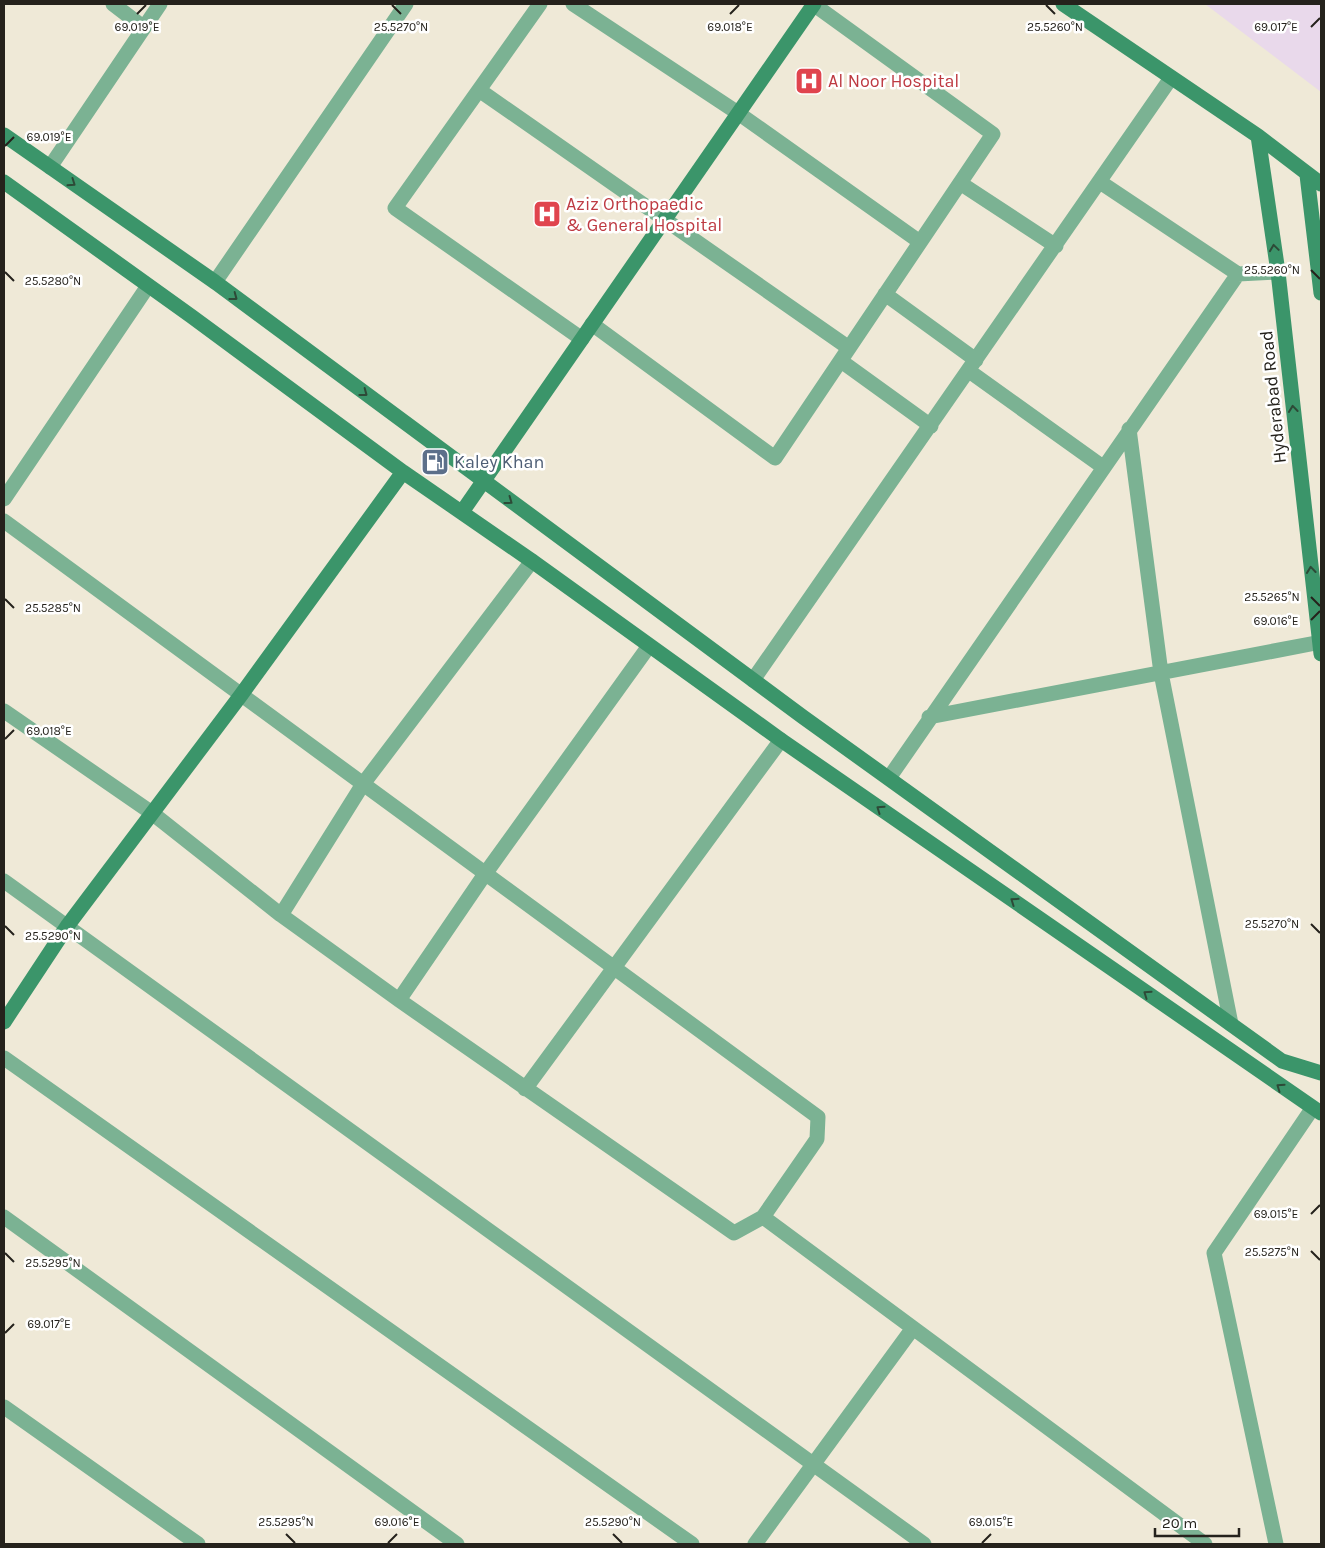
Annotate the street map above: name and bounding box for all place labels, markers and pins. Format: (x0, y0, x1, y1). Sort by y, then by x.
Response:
hospital icon: Al Noor Hospital (794, 66, 824, 96)
place label: Al Noor Hospital (828, 70, 959, 92)
place label: Aziz Orthopaedic & General Hospital (566, 193, 722, 236)
hospital icon: Aziz Orthopaedic & General Hospital (532, 199, 562, 229)
fuel station icon: Kaley Khan (420, 447, 450, 477)
place label: Kaley Khan (454, 451, 544, 473)

